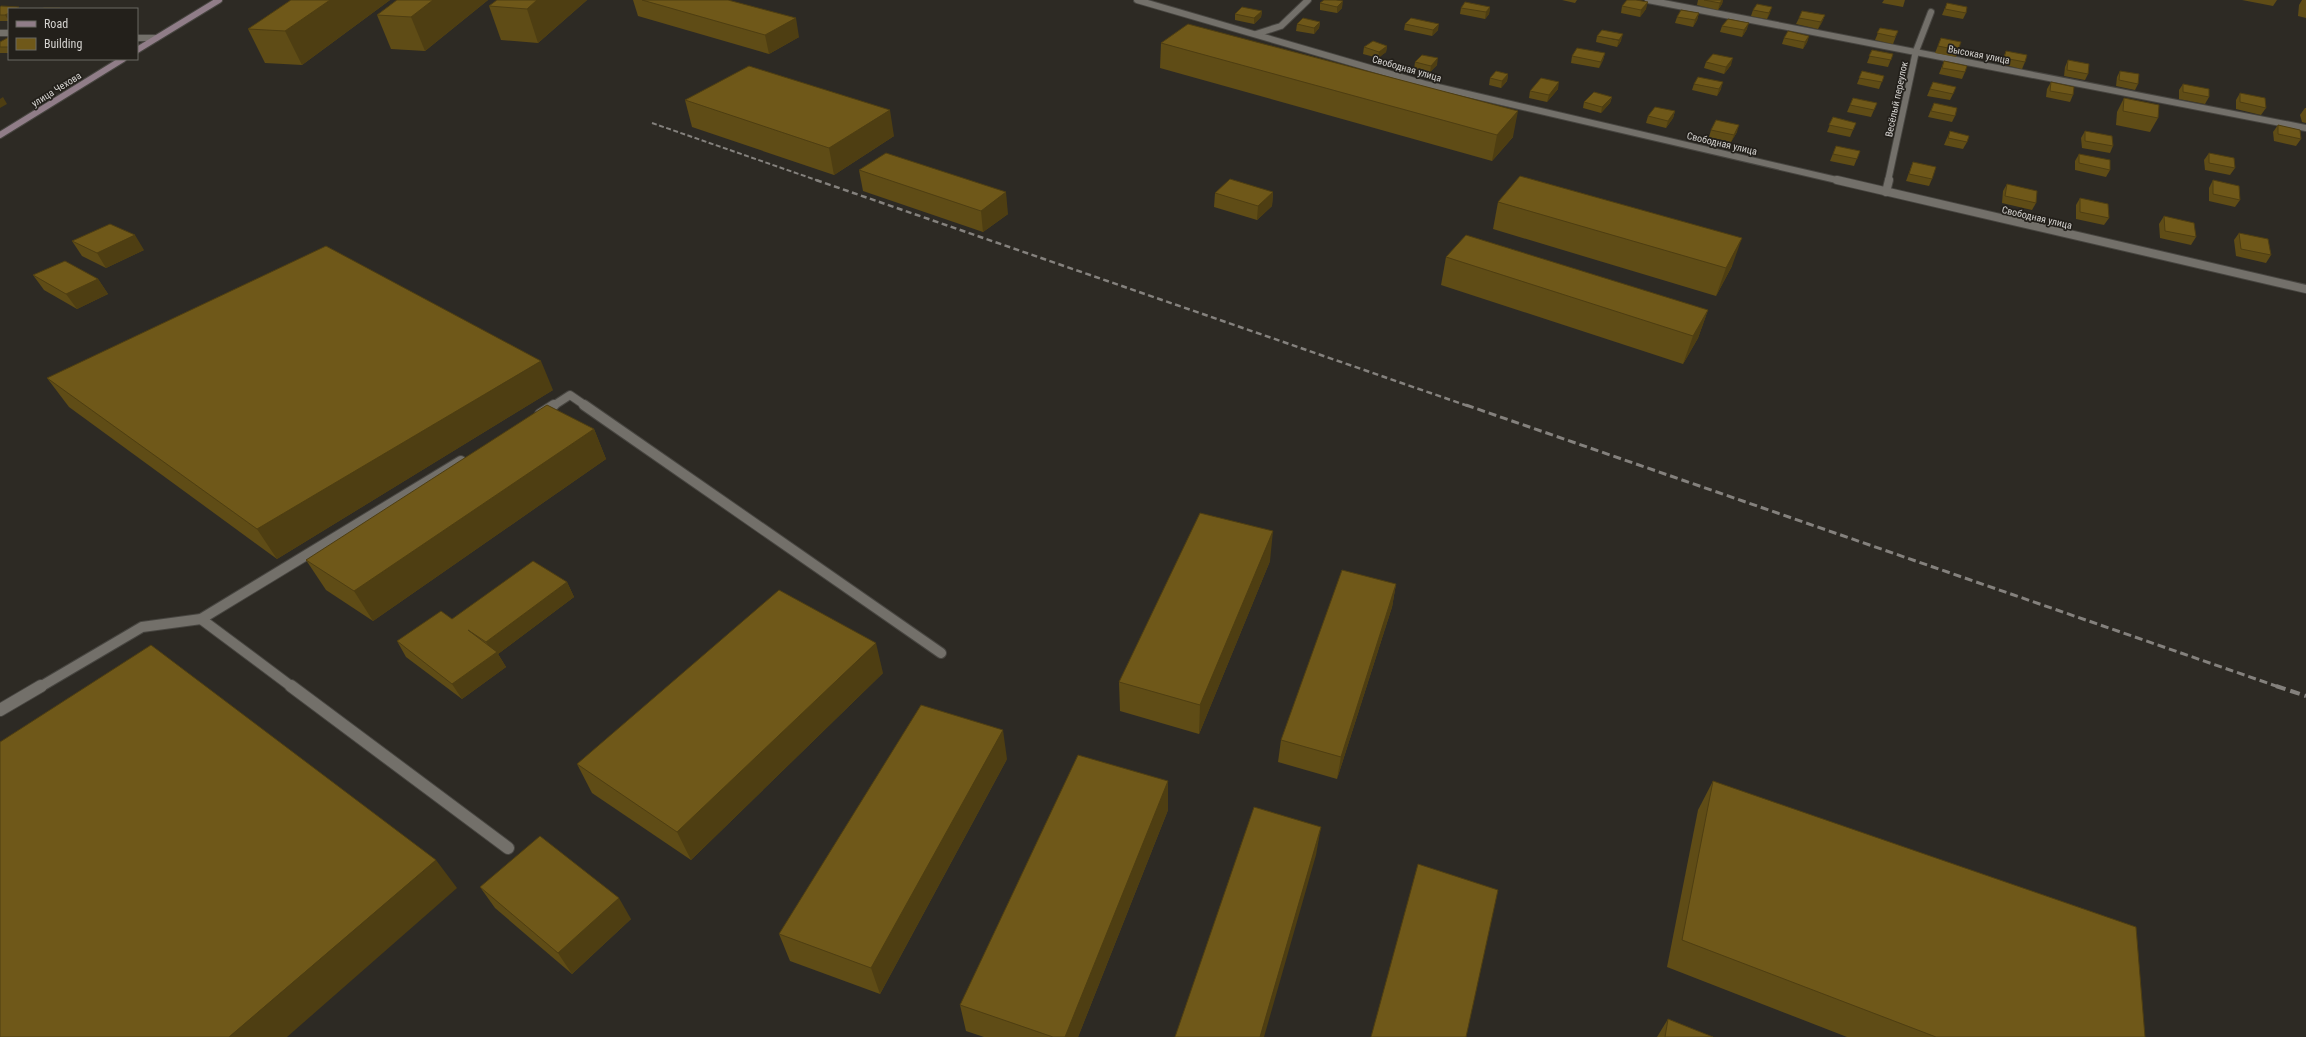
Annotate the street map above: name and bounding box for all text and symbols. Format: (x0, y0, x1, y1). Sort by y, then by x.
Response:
legend (8, 8, 138, 60)
text: Road (44, 17, 68, 31)
text: Building (44, 37, 82, 51)
street label: Высокая улица (1947, 43, 2011, 66)
street label: Свободная улица (1371, 53, 1443, 84)
street label: Весёлый переулок (1883, 60, 1910, 138)
street label: улица Чехова (29, 70, 83, 109)
street label: Свободная улица (1686, 130, 1758, 157)
street label: Свободная улица (2001, 204, 2073, 231)

